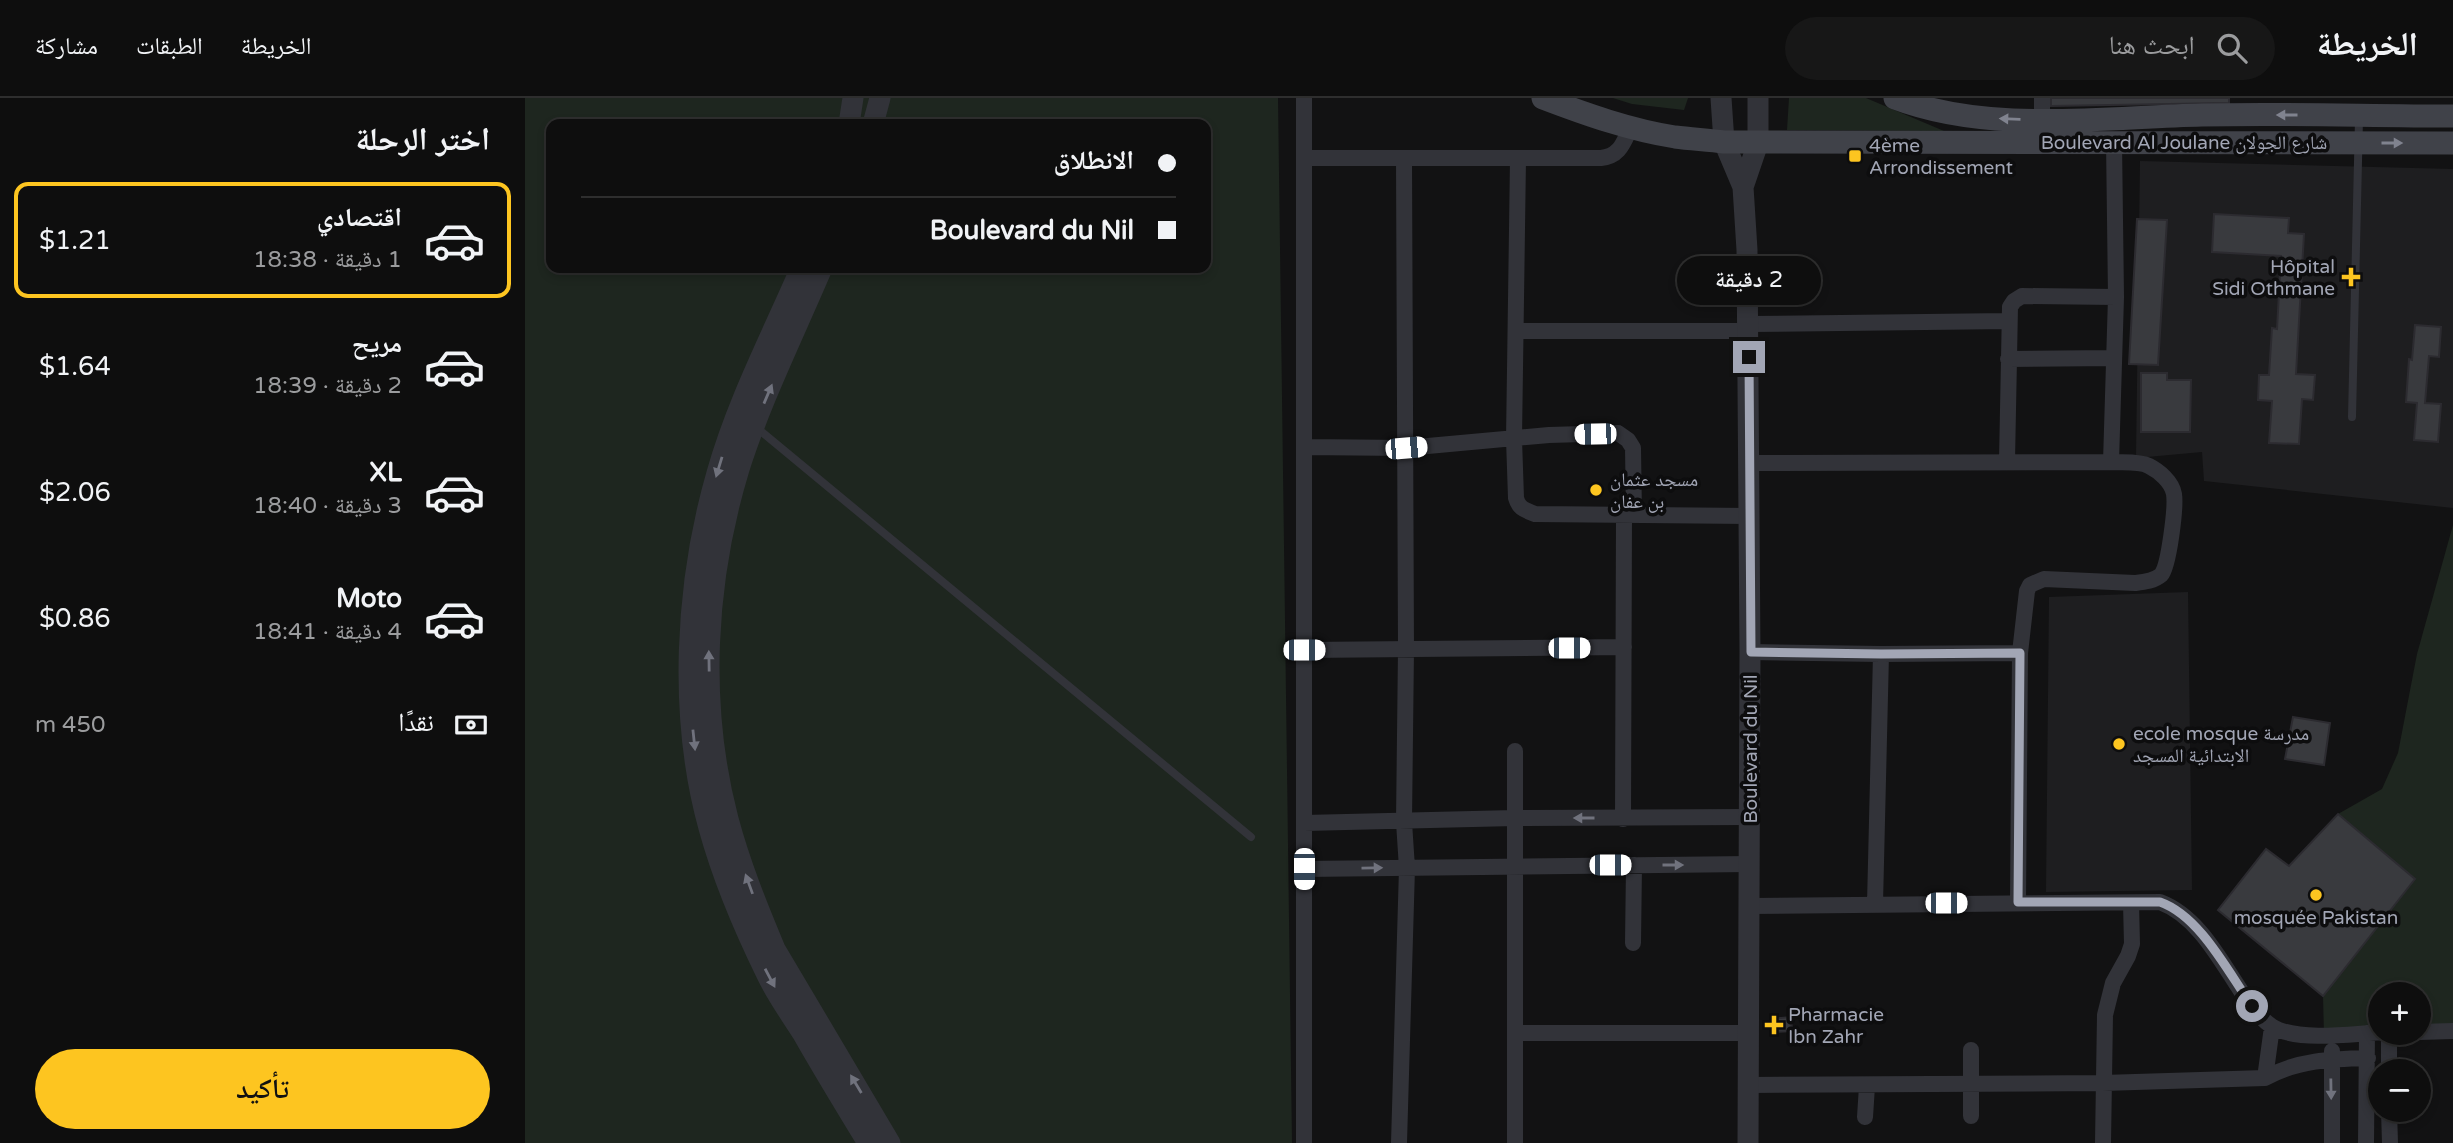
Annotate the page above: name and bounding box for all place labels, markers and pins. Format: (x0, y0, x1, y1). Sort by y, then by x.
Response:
place label: 4ème Arrondissement (1869, 135, 2013, 179)
marker: 4ème Arrondissement (1847, 148, 1863, 164)
place label: Hôpital Sidi Othmane (2212, 256, 2335, 300)
marker: Hôpital Sidi Othmane (2341, 267, 2361, 287)
place label: مسجد عثمان بن عفان (1610, 469, 1698, 513)
marker: مسجد عثمان بن عفان (1588, 482, 1604, 498)
place label: ecole mosque مدرسة الابتدائية المسجد (2133, 723, 2309, 767)
marker: ecole mosque مدرسة الابتدائية المسجد (2111, 736, 2127, 752)
marker: mosquée Pakistan (2308, 887, 2324, 903)
place label: mosquée Pakistan (2234, 907, 2398, 929)
place label: Pharmacie Ibn Zahr (1788, 1004, 1884, 1048)
marker: Pharmacie Ibn Zahr (1766, 1017, 1782, 1033)

